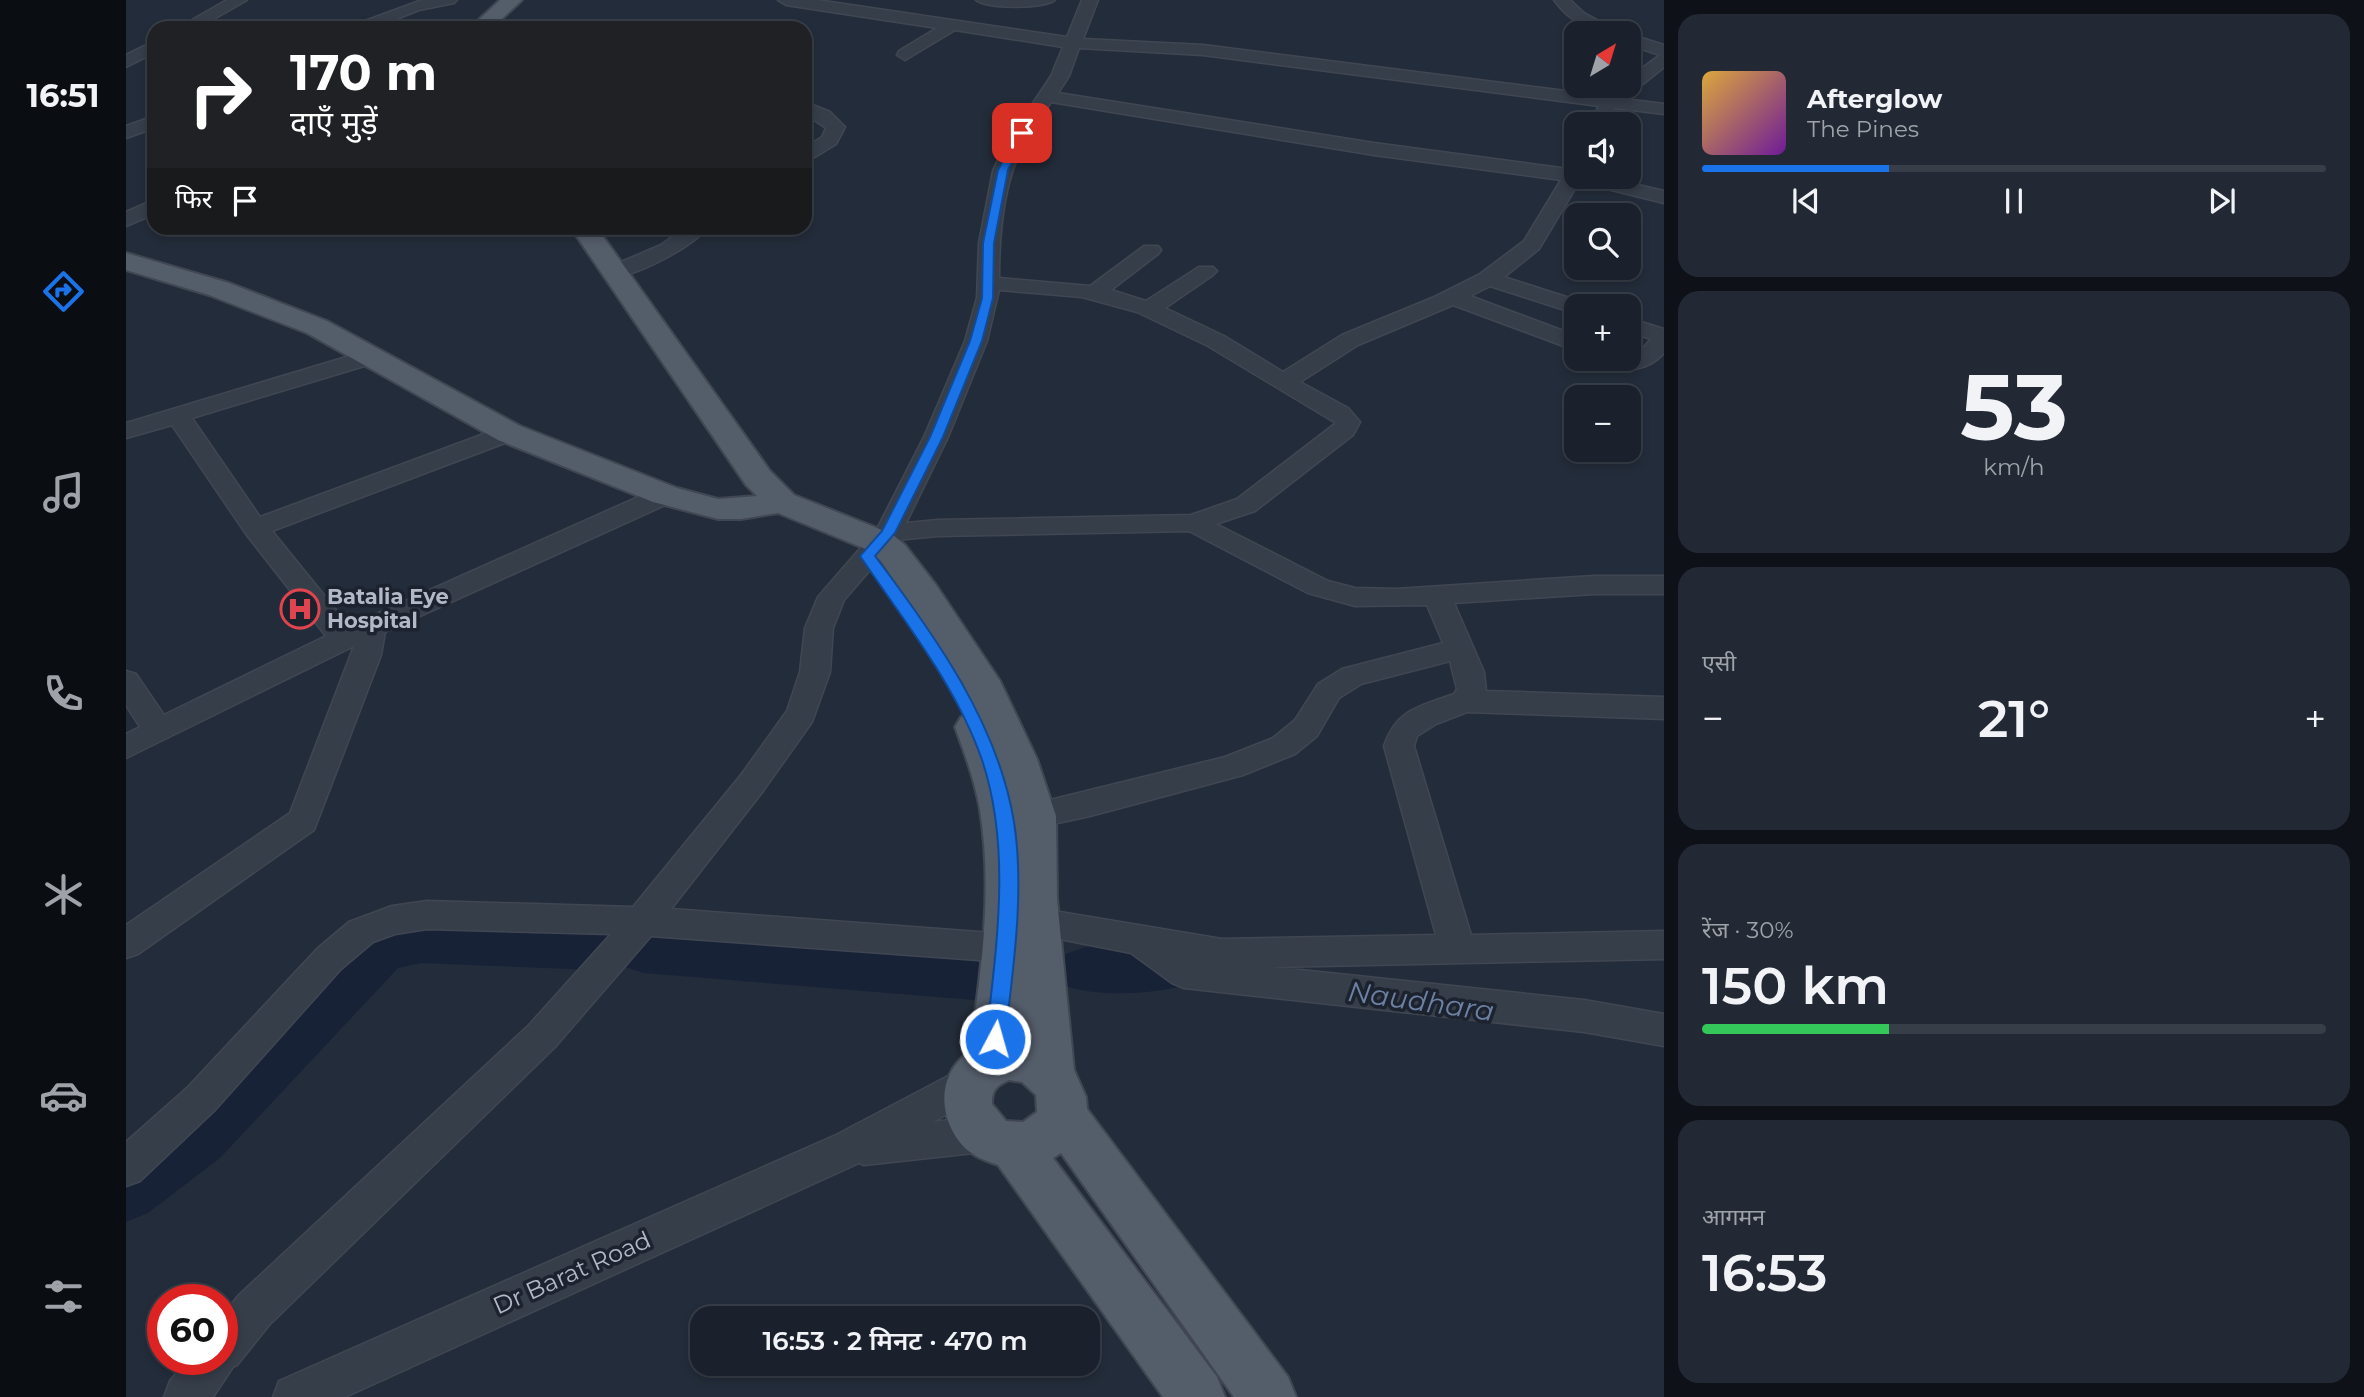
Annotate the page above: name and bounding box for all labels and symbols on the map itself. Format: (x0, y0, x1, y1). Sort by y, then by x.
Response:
north arrow (1564, 21, 1642, 98)
pin (992, 103, 1052, 163)
place label: Batalia Eye Hospital (327, 584, 449, 633)
hospital icon: Batalia Eye Hospital (279, 588, 321, 630)
water label: Naudhara (1346, 974, 1496, 1028)
position arrow (958, 1002, 1032, 1076)
street label: Dr Barat Road (488, 1225, 655, 1320)
speed limit sign: 60 (147, 1284, 238, 1375)

